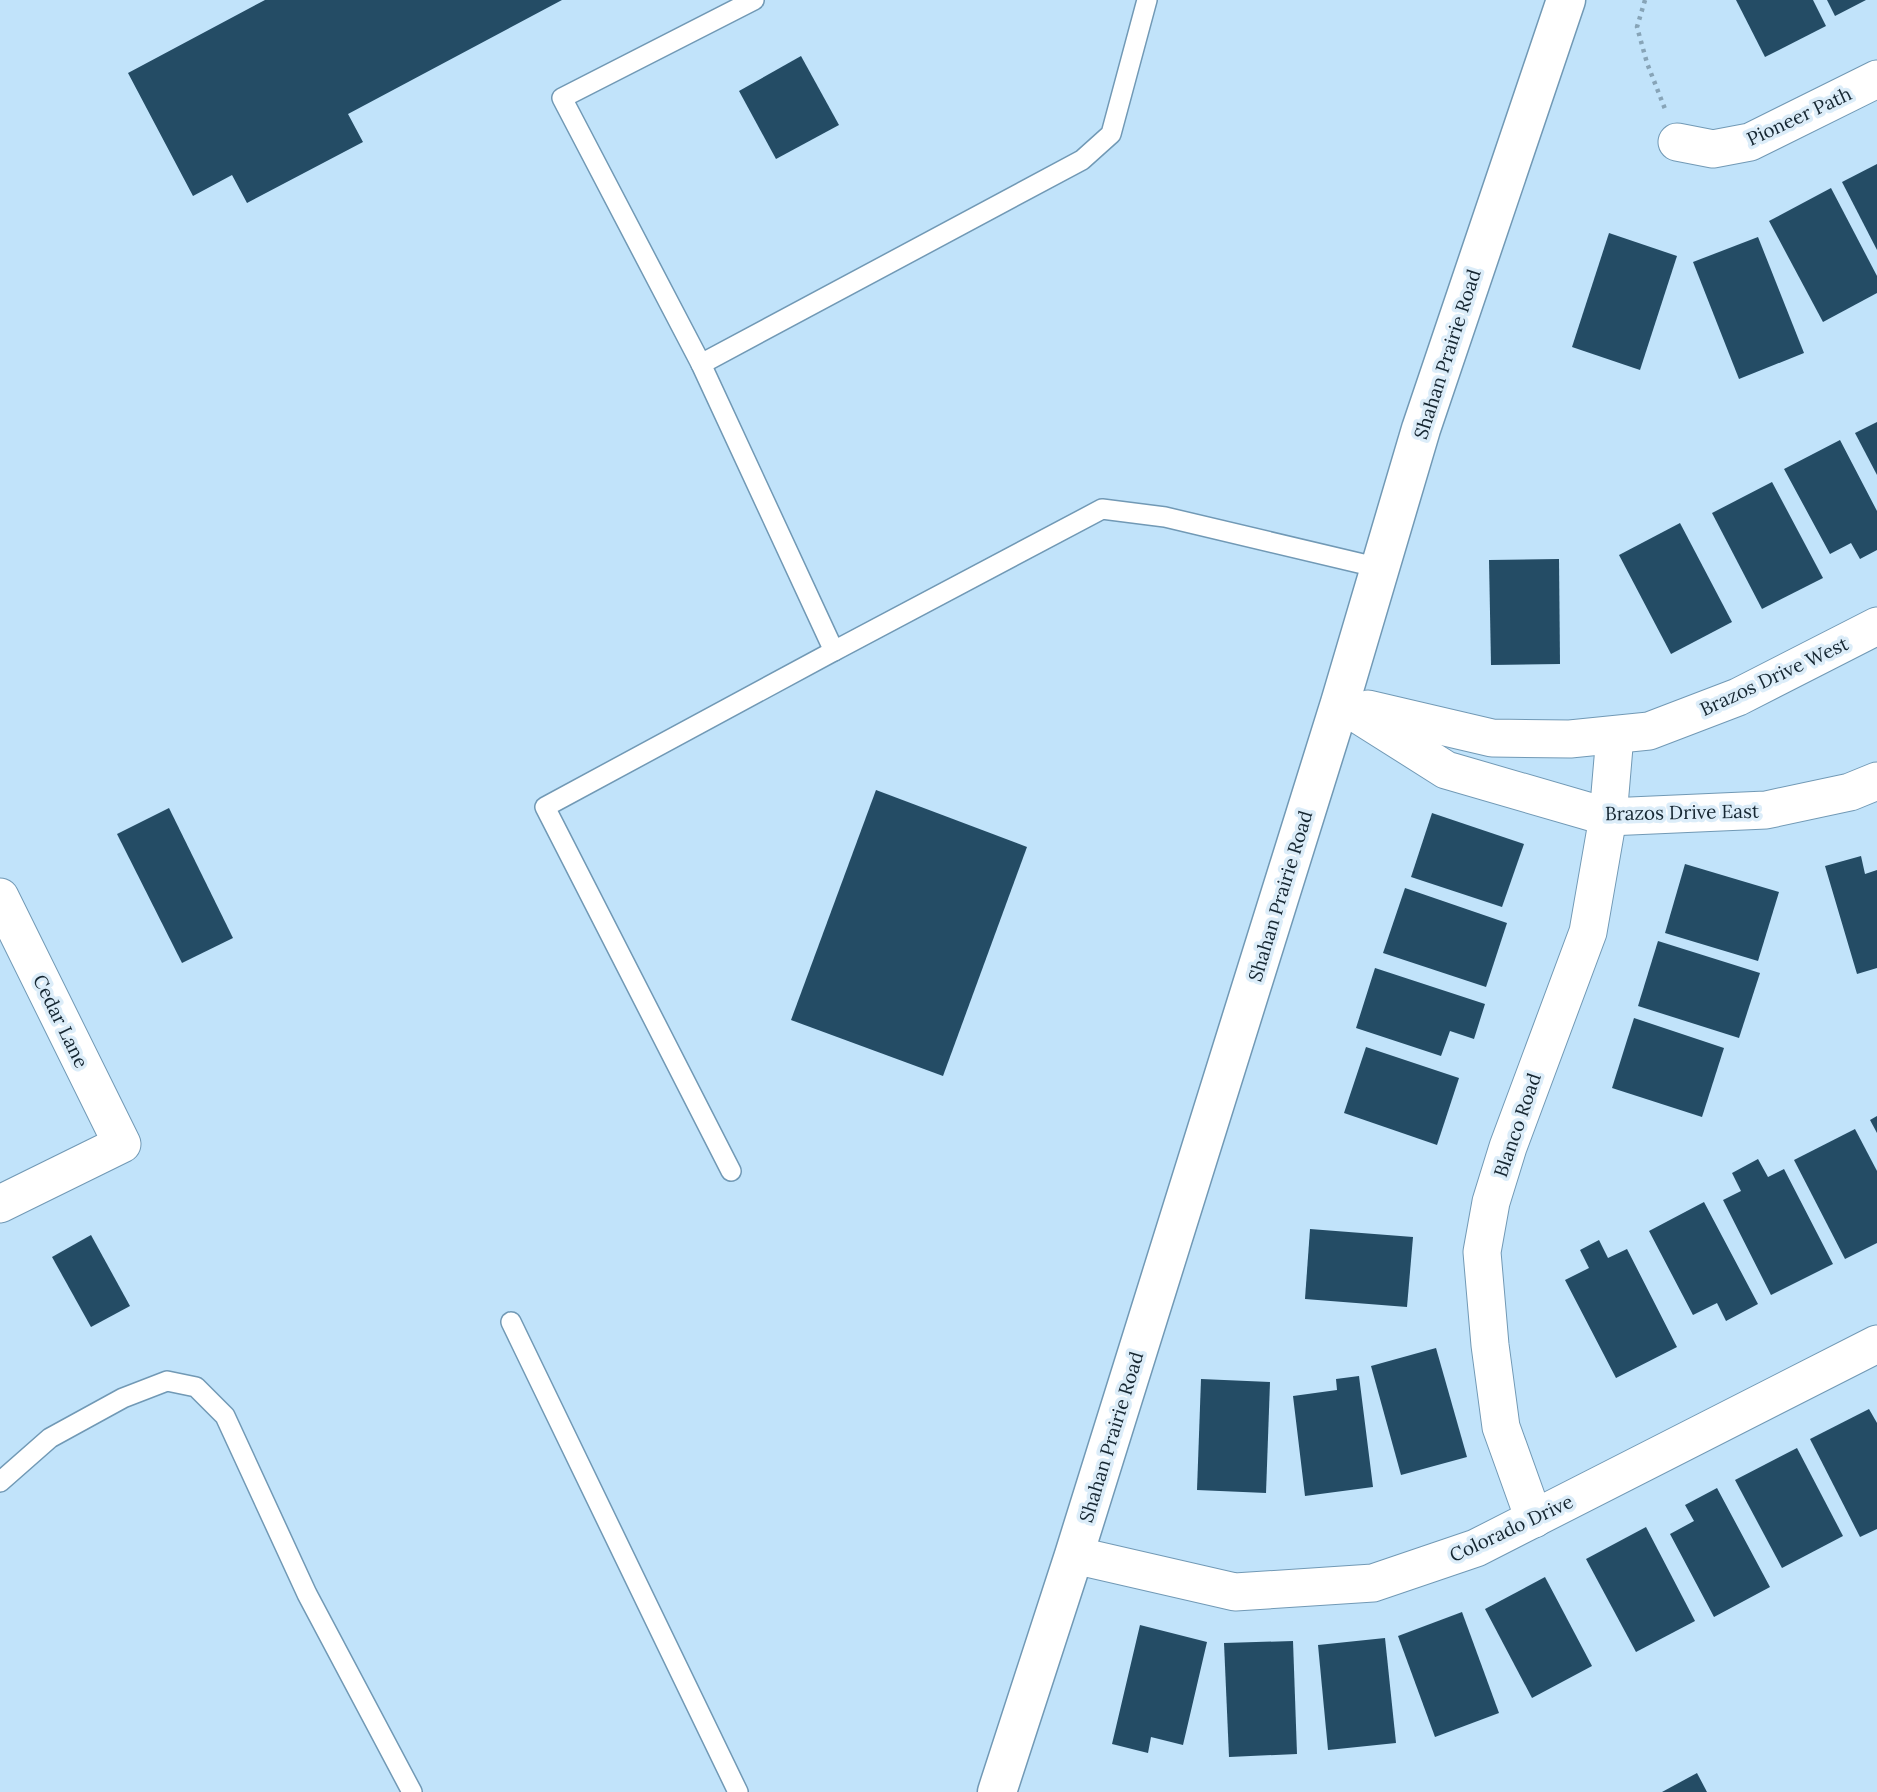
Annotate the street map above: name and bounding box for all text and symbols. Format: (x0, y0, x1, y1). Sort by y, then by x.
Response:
street label: Pioneer Path (1743, 81, 1855, 151)
street label: Shahan Prairie Road (1408, 266, 1486, 442)
street label: Brazos Drive West (1696, 631, 1853, 721)
street label: Brazos Drive East (1605, 799, 1760, 825)
street label: Shahan Prairie Road (1243, 808, 1317, 984)
street label: Cedar Lane (28, 970, 94, 1072)
street label: Blanco Road (1488, 1070, 1546, 1180)
street label: Shahan Prairie Road (1074, 1349, 1148, 1525)
street label: Colorado Drive (1445, 1489, 1577, 1567)

